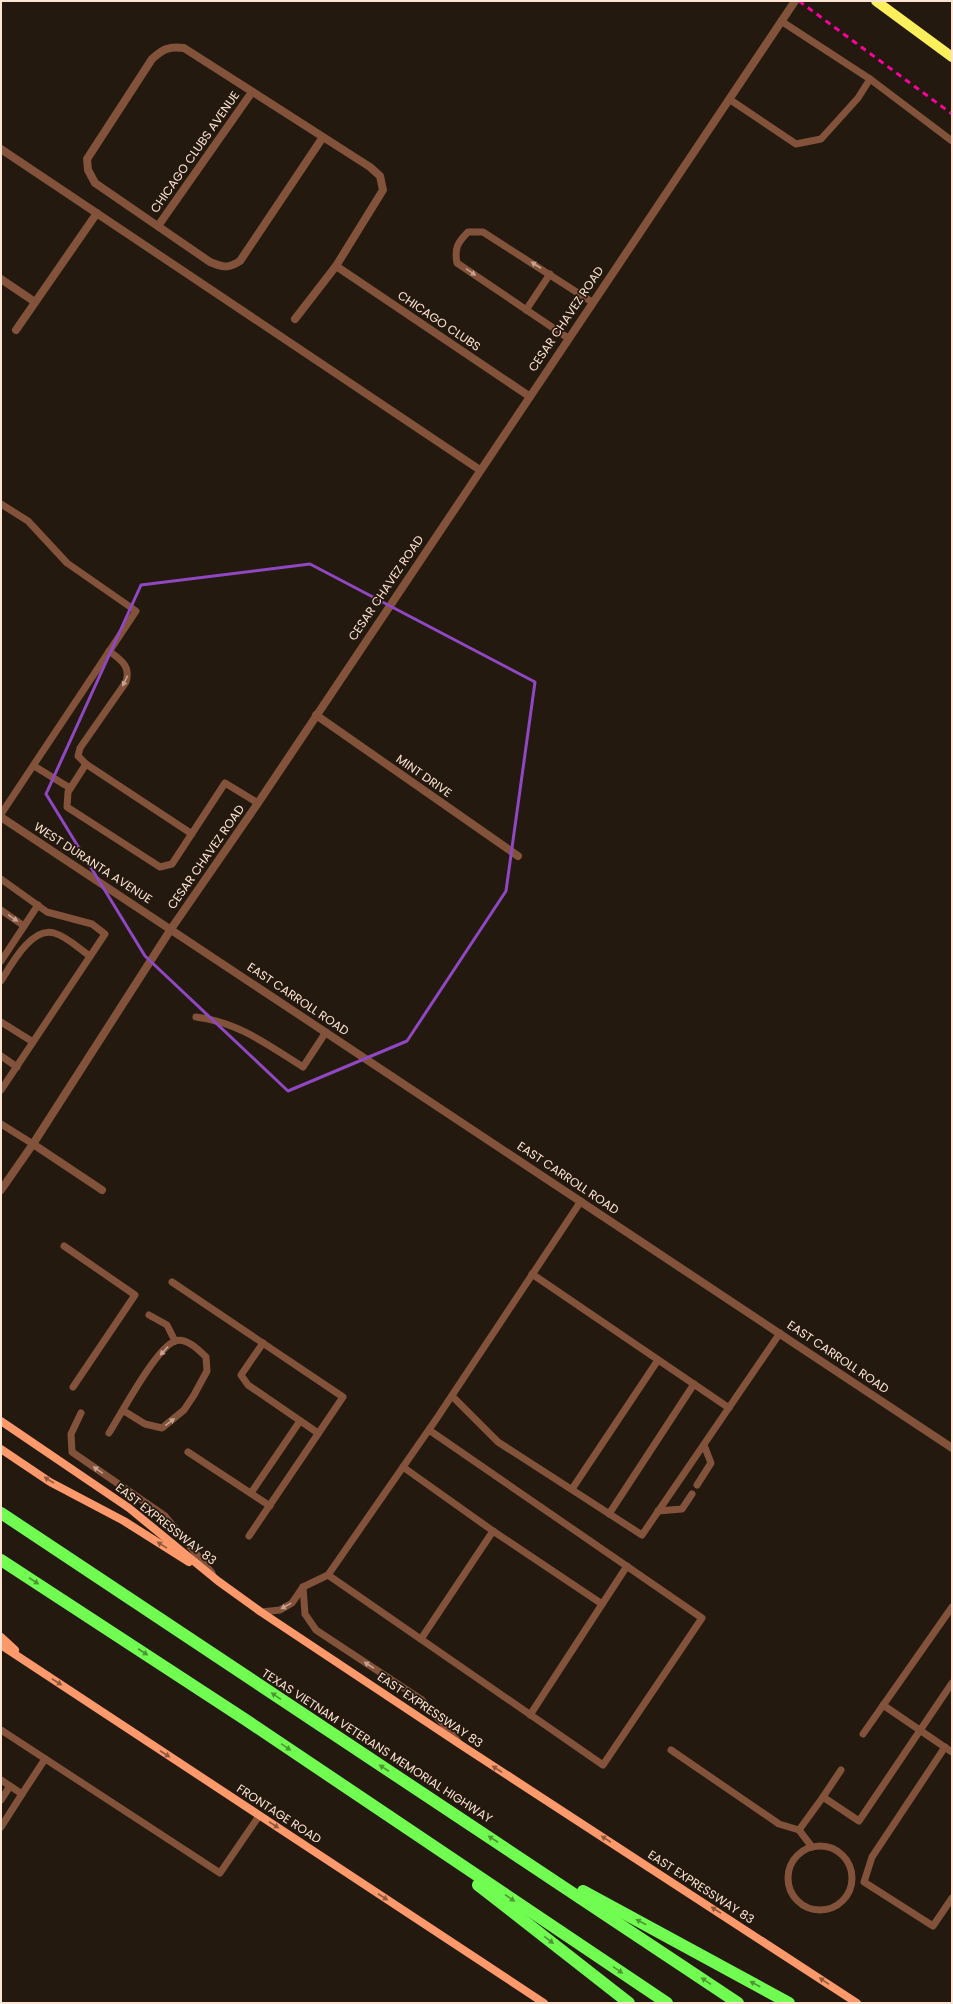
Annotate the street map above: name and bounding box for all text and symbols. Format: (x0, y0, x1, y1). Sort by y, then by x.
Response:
street label: CHICAGO CLUBS AVENUE (146, 87, 243, 216)
one-way arrow (531, 261, 541, 269)
street label: CESAR CHAVEZ ROAD (524, 263, 607, 375)
one-way arrow (466, 268, 476, 276)
street label: CHICAGO CLUBS (394, 286, 484, 355)
street label: CESAR CHAVEZ ROAD (344, 532, 427, 644)
one-way arrow (122, 675, 128, 687)
street label: MINT DRIVE (393, 750, 456, 801)
street label: CESAR CHAVEZ ROAD (163, 801, 248, 912)
street label: WEST DURANTA AVENUE (31, 818, 156, 907)
one-way arrow (8, 914, 18, 922)
street label: EAST CARROLL ROAD (244, 958, 352, 1039)
street label: EAST CARROLL ROAD (514, 1137, 622, 1218)
street label: EAST CARROLL ROAD (784, 1316, 892, 1397)
one-way arrow (159, 1346, 168, 1356)
one-way arrow (165, 1418, 176, 1427)
one-way arrow (93, 1466, 104, 1474)
one-way arrow (43, 1477, 55, 1484)
street label: EAST EXPRESSWAY 83 (112, 1479, 220, 1568)
one-way arrow (157, 1541, 167, 1549)
one-way arrow (29, 1577, 39, 1585)
one-way arrow (281, 1603, 292, 1609)
one-way arrow (137, 1648, 148, 1656)
one-way arrow (364, 1661, 374, 1669)
street label: TEXAS VIETNAM VETERANS MEMORIAL HIGHWAY (259, 1664, 496, 1827)
street label: EAST EXPRESSWAY 83 (374, 1668, 486, 1751)
one-way arrow (51, 1679, 63, 1686)
one-way arrow (271, 1692, 281, 1700)
one-way arrow (281, 1743, 291, 1751)
one-way arrow (160, 1750, 171, 1758)
one-way arrow (379, 1764, 389, 1772)
one-way arrow (492, 1765, 502, 1773)
street label: FRONTAGE ROAD (234, 1780, 325, 1847)
one-way arrow (268, 1822, 280, 1829)
one-way arrow (488, 1835, 498, 1843)
one-way arrow (601, 1836, 612, 1843)
street label: EAST EXPRESSWAY 83 (645, 1846, 758, 1927)
one-way arrow (377, 1893, 388, 1901)
one-way arrow (504, 1894, 516, 1901)
one-way arrow (710, 1906, 721, 1914)
one-way arrow (635, 1919, 647, 1925)
one-way arrow (543, 1936, 554, 1944)
one-way arrow (613, 1966, 623, 1974)
one-way arrow (701, 1977, 711, 1985)
one-way arrow (819, 1977, 830, 1985)
one-way arrow (749, 1981, 761, 1987)

